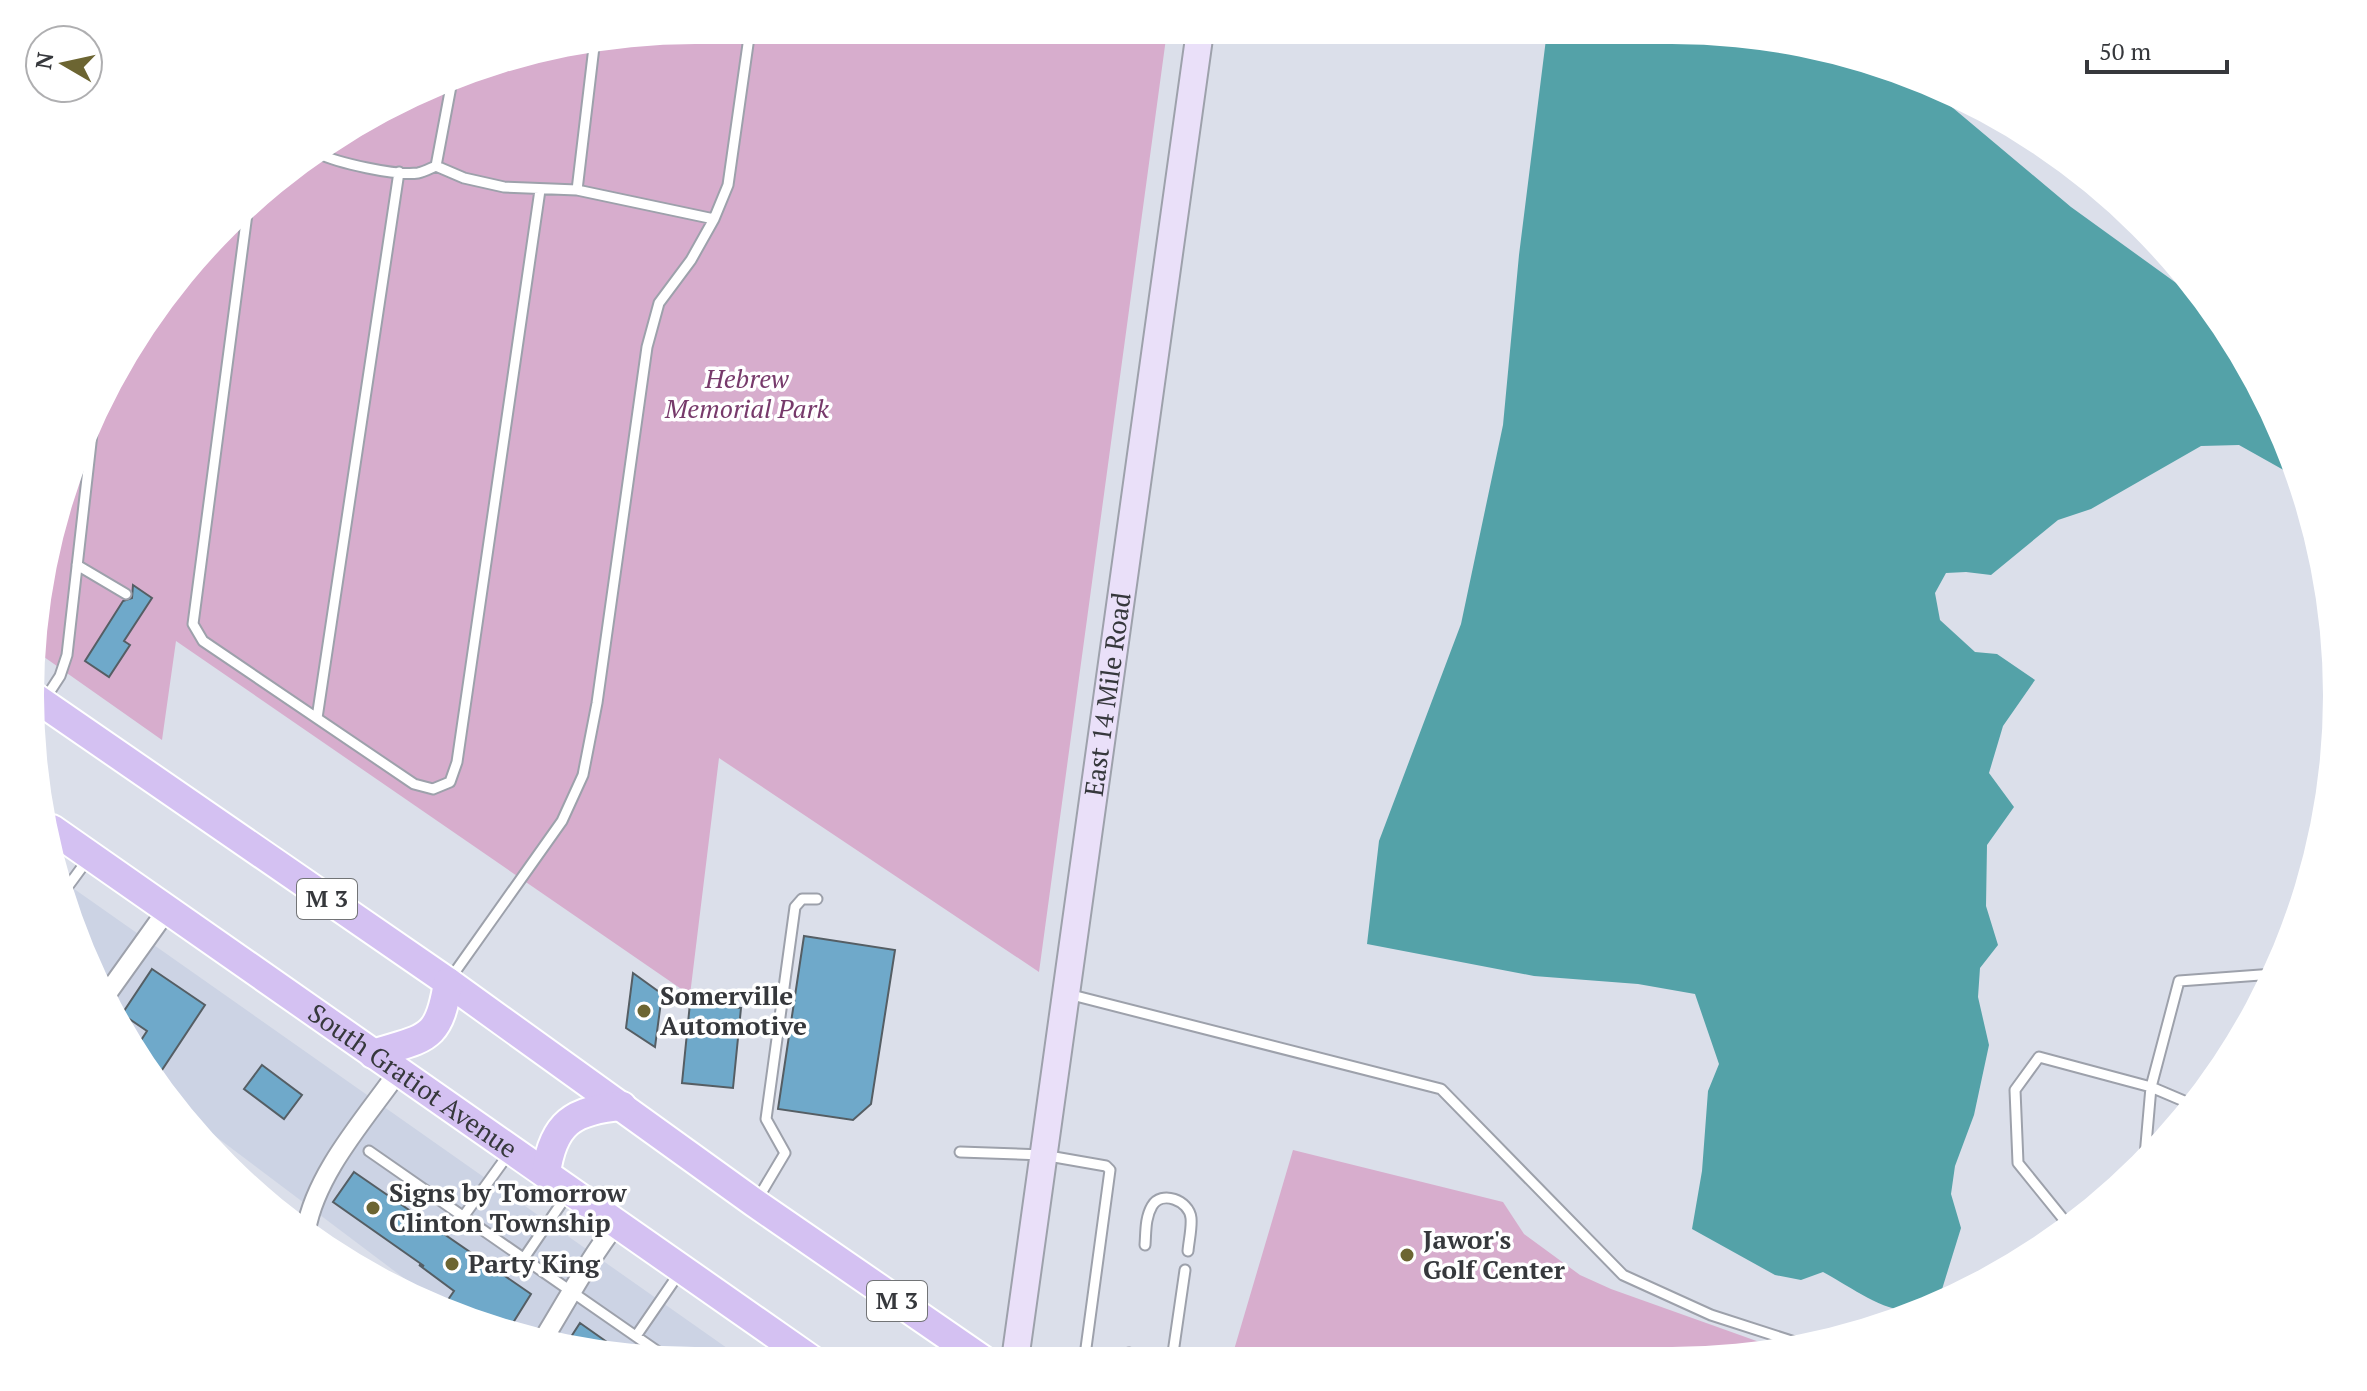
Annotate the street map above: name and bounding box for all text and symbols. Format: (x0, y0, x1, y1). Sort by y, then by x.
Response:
north arrow (24, 24, 104, 104)
scale bar (2087, 24, 2227, 74)
text: 50 m (2099, 35, 2151, 67)
text: N (28, 50, 59, 71)
park label: Hebrew Memorial Park (664, 361, 830, 425)
street label: East 14 Mile Road (1076, 590, 1138, 798)
road number: M 3 (297, 879, 357, 919)
place label: Somerville Automotive (660, 978, 807, 1042)
street label: South Gratiot Avenue (302, 995, 525, 1165)
marker: Somerville Automotive (635, 1002, 653, 1020)
place label: Signs by Tomorrow Clinton Township (389, 1175, 627, 1239)
marker: Signs by Tomorrow Clinton Township (364, 1199, 382, 1217)
place label: Jawor's Golf Center (1423, 1222, 1566, 1286)
place label: Party King (468, 1246, 601, 1280)
marker: Jawor's Golf Center (1398, 1246, 1416, 1264)
marker: Party King (443, 1255, 461, 1273)
road number: M 3 (867, 1281, 927, 1321)

